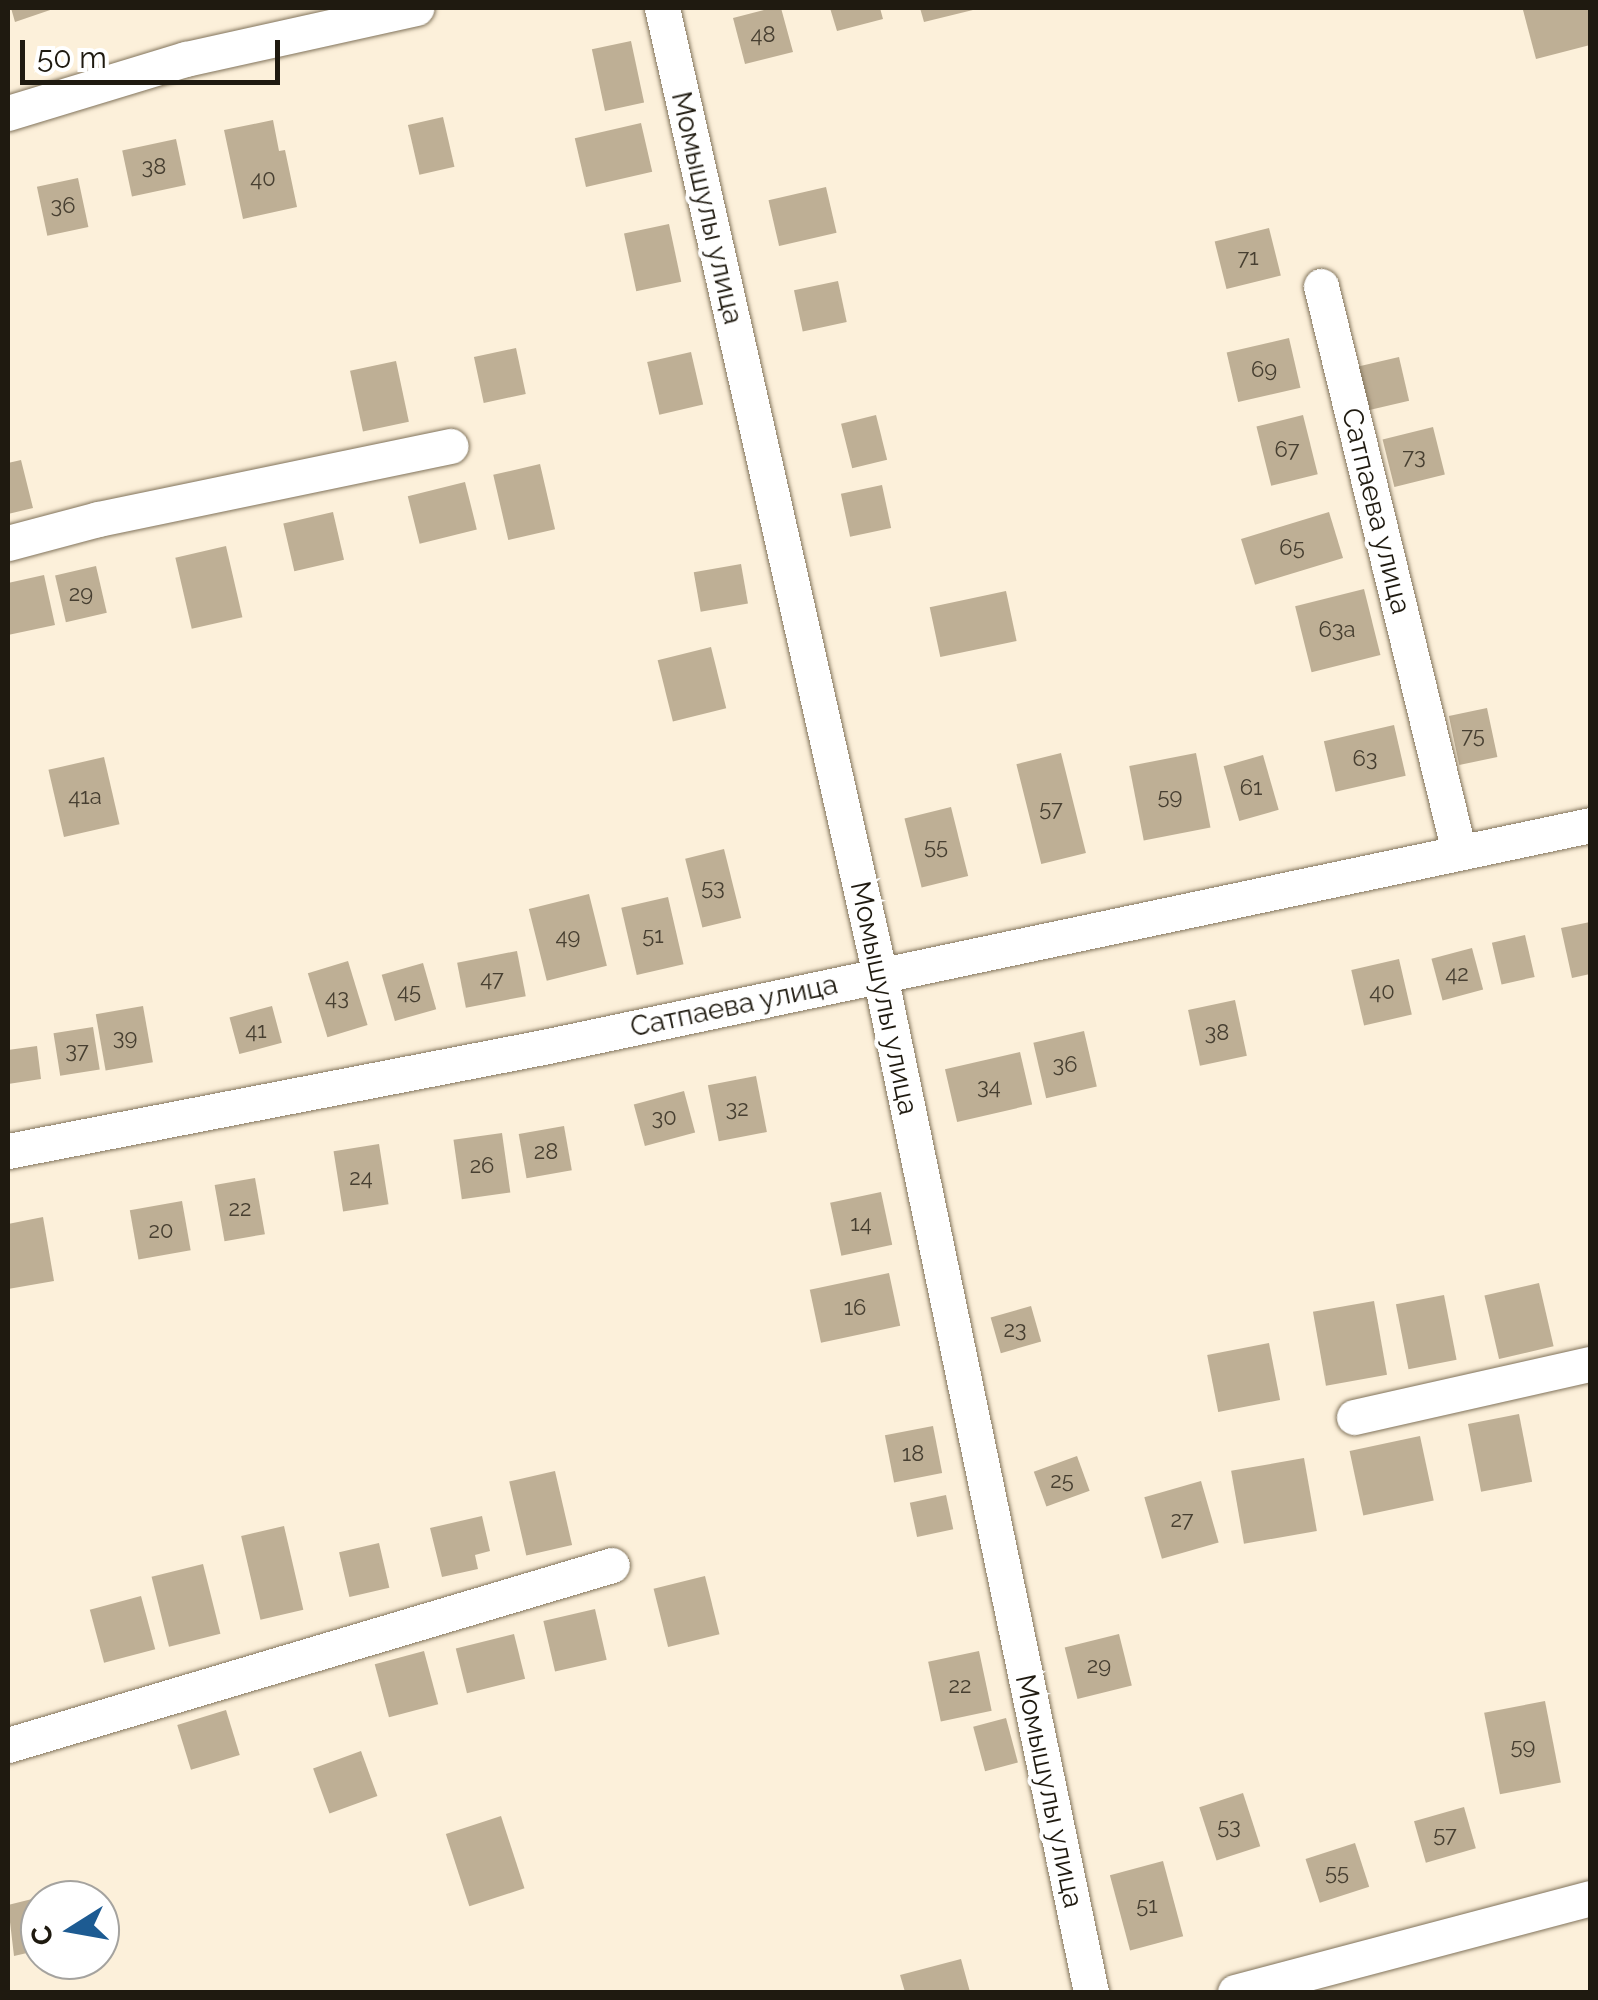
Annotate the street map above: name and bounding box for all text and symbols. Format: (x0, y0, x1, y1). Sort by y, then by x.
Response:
scale bar (25, 20, 285, 82)
house number: 48 (750, 22, 776, 48)
text: 50 m (37, 40, 107, 75)
street label: Момышулы улица (664, 88, 750, 328)
house number: 38 (142, 154, 166, 180)
house number: 40 (250, 166, 276, 192)
house number: 36 (50, 193, 76, 219)
house number: 71 (1237, 245, 1259, 271)
house number: 69 (1251, 357, 1277, 383)
street label: Сатпаева улица (1334, 404, 1418, 618)
house number: 67 (1274, 437, 1300, 463)
house number: 73 (1402, 444, 1426, 470)
house number: 65 (1279, 535, 1305, 561)
house number: 29 (69, 581, 93, 607)
house number: 63а (1318, 617, 1356, 643)
house number: 75 (1461, 723, 1485, 749)
house number: 63 (1352, 746, 1378, 772)
house number: 61 (1240, 775, 1262, 801)
house number: 41а (68, 784, 102, 810)
house number: 59 (1158, 784, 1182, 810)
house number: 57 (1039, 796, 1063, 822)
house number: 55 (924, 834, 948, 860)
house number: 53 (701, 875, 725, 901)
street label: Момышулы улица (843, 878, 925, 1118)
house number: 51 (642, 923, 664, 949)
house number: 49 (556, 924, 580, 950)
house number: 42 (1445, 961, 1469, 987)
house number: 47 (480, 966, 504, 992)
street label: Сатпаева улица (627, 968, 841, 1044)
house number: 45 (397, 979, 421, 1005)
house number: 40 (1369, 979, 1395, 1005)
house number: 43 (325, 985, 349, 1011)
house number: 41 (245, 1018, 267, 1044)
house number: 38 (1205, 1020, 1229, 1046)
house number: 39 (113, 1025, 137, 1051)
house number: 37 (65, 1038, 89, 1064)
house number: 36 (1052, 1052, 1078, 1078)
house number: 34 (977, 1074, 1001, 1100)
house number: 32 (725, 1096, 749, 1122)
house number: 30 (651, 1105, 677, 1131)
house number: 28 (534, 1139, 558, 1165)
house number: 26 (470, 1153, 494, 1179)
house number: 24 (349, 1165, 373, 1191)
house number: 22 (229, 1196, 251, 1222)
house number: 14 (850, 1211, 872, 1237)
house number: 20 (149, 1218, 173, 1244)
house number: 16 (844, 1295, 866, 1321)
house number: 23 (1003, 1317, 1027, 1343)
house number: 18 (902, 1441, 924, 1467)
house number: 25 (1050, 1468, 1074, 1494)
house number: 27 (1170, 1507, 1194, 1533)
house number: 29 (1087, 1653, 1111, 1679)
street label: Момышулы улица (1008, 1671, 1090, 1911)
house number: 22 (949, 1673, 971, 1699)
house number: 59 (1511, 1734, 1535, 1760)
house number: 53 (1217, 1814, 1241, 1840)
house number: 57 (1433, 1822, 1457, 1848)
house number: 55 (1325, 1860, 1349, 1886)
north arrow (20, 1880, 120, 1980)
house number: 51 (1136, 1893, 1158, 1919)
text: С (24, 1923, 60, 1948)

